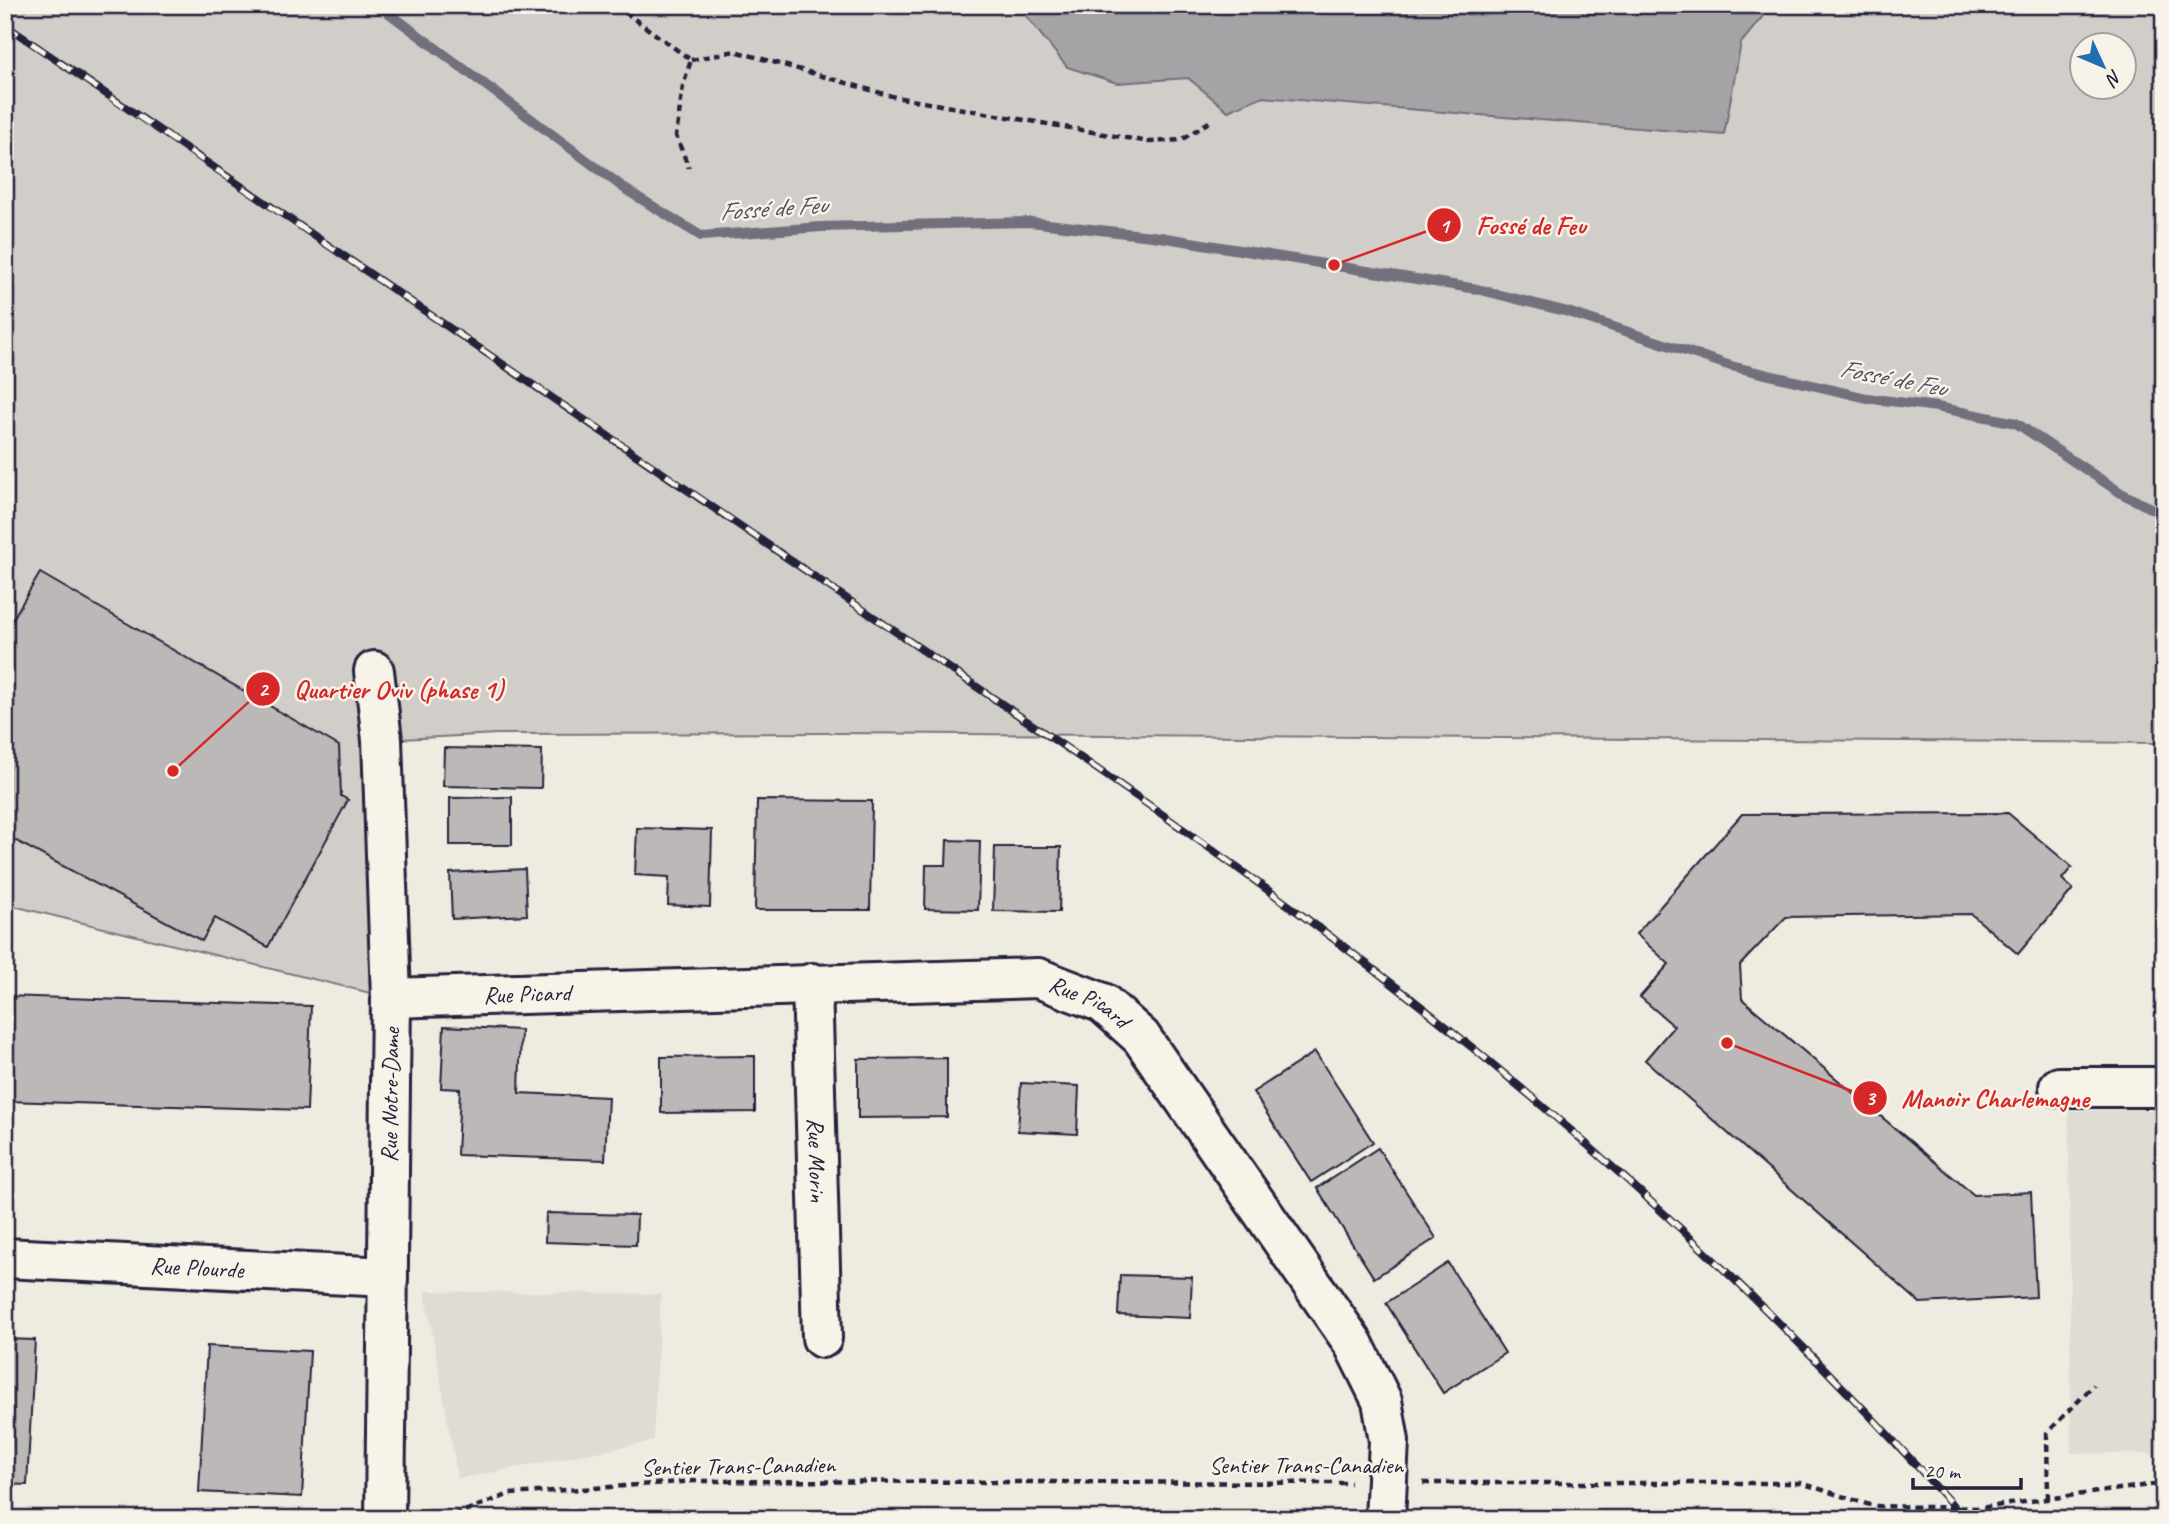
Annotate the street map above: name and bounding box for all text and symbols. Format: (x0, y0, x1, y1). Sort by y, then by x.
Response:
north arrow (2068, 32, 2138, 102)
text: N (2100, 65, 2127, 92)
water label: Fossé de Feu (718, 188, 831, 228)
callout: Fossé de Feu (1427, 202, 1599, 249)
text: Fossé de Feu (1476, 209, 1588, 242)
text: 1 (1439, 213, 1451, 239)
water label: Fossé de Feu (1837, 352, 1952, 405)
callout: Quartier Oviv (phase 1) (245, 665, 518, 712)
text: Quartier Oviv (phase 1) (294, 673, 506, 706)
text: 2 (258, 676, 270, 702)
street label: Rue Picard (1045, 969, 1139, 1037)
street label: Rue Picard (483, 977, 575, 1010)
street label: Rue Notre-Dame (374, 1025, 406, 1163)
callout: Manoir Charlemagne (1852, 1074, 2103, 1121)
text: Manoir Charlemagne (1901, 1082, 2091, 1115)
text: 3 (1865, 1085, 1877, 1111)
street label: Rue Morin (801, 1117, 833, 1203)
street label: Rue Plourde (149, 1250, 246, 1285)
scale bar (1913, 1447, 2022, 1491)
street label: Sentier Trans-Canadien (641, 1449, 836, 1483)
street label: Sentier Trans-Canadien (1209, 1450, 1404, 1480)
text: 20 m (1924, 1458, 1962, 1484)

